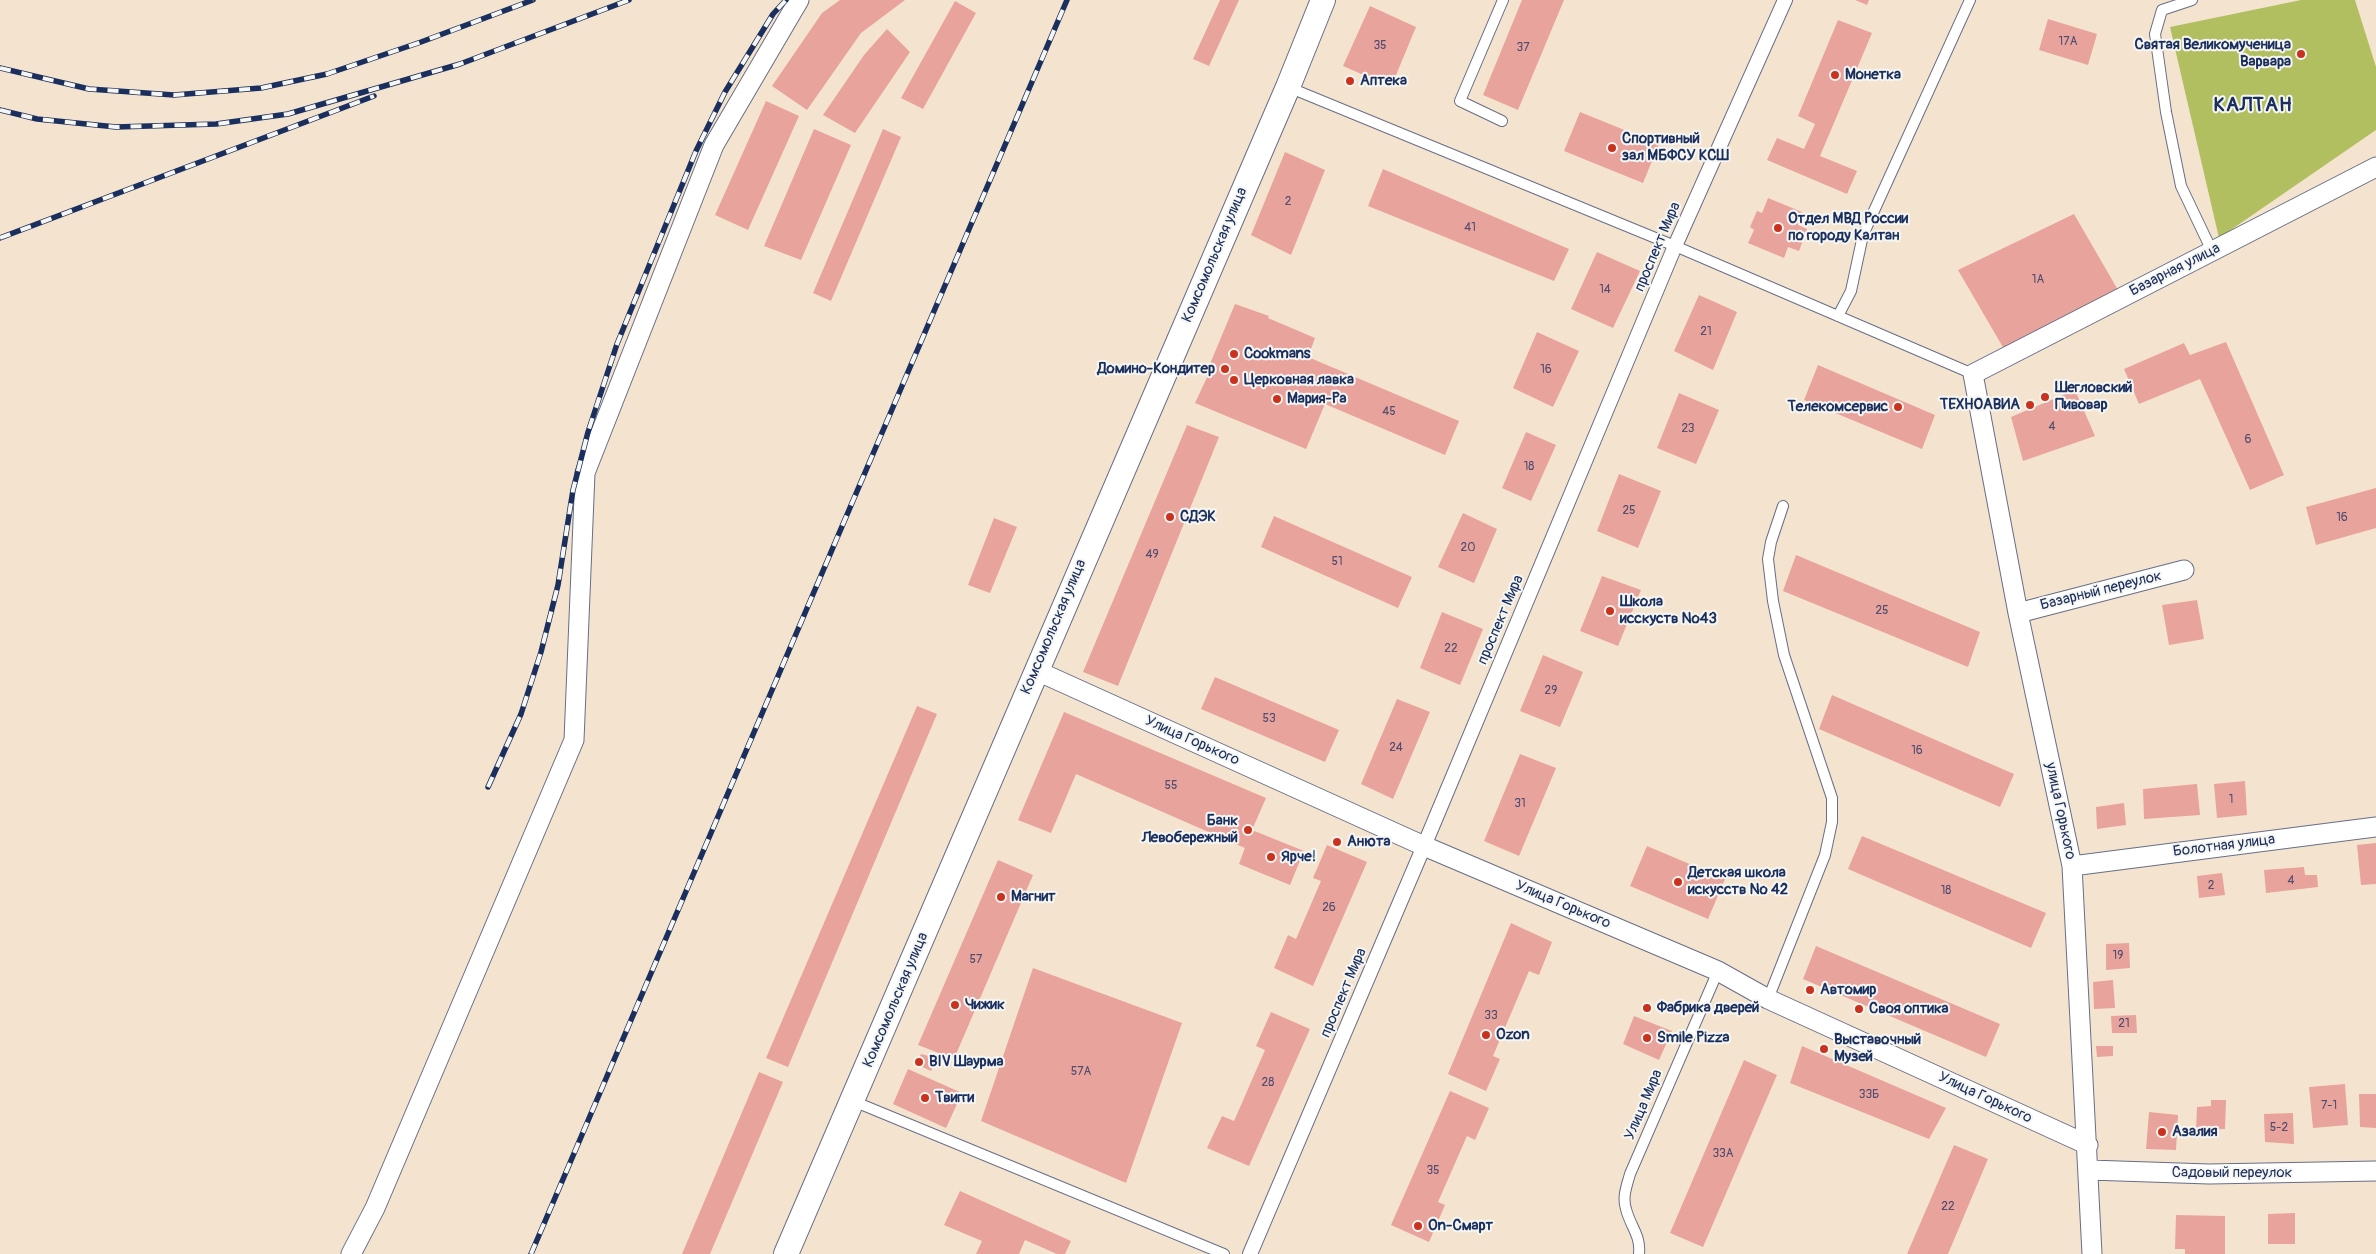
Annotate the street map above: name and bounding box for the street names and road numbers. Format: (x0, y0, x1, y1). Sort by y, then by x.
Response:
street label: Комсомольская улица (1178, 185, 1252, 325)
street label: проспект Мира (1631, 200, 1685, 294)
street label: Базарная улица (2127, 239, 2223, 301)
street label: Комсомольская улица (1017, 557, 1091, 697)
street label: Базарный переулок (2038, 567, 2164, 615)
street label: проспект Мира (1474, 573, 1528, 667)
street label: Улица Горького (1142, 712, 1242, 770)
street label: улица Горького (2041, 761, 2079, 861)
street label: Болотная улица (2172, 831, 2276, 861)
street label: Улица Горького (1513, 877, 1613, 933)
street label: Комсомольская улица (859, 930, 933, 1070)
street label: проспект Мира (1317, 946, 1371, 1040)
street label: Улица Мира (1621, 1067, 1667, 1143)
street label: Улица Горького (1935, 1068, 2035, 1128)
street label: Садовый переулок (2172, 1164, 2292, 1182)

